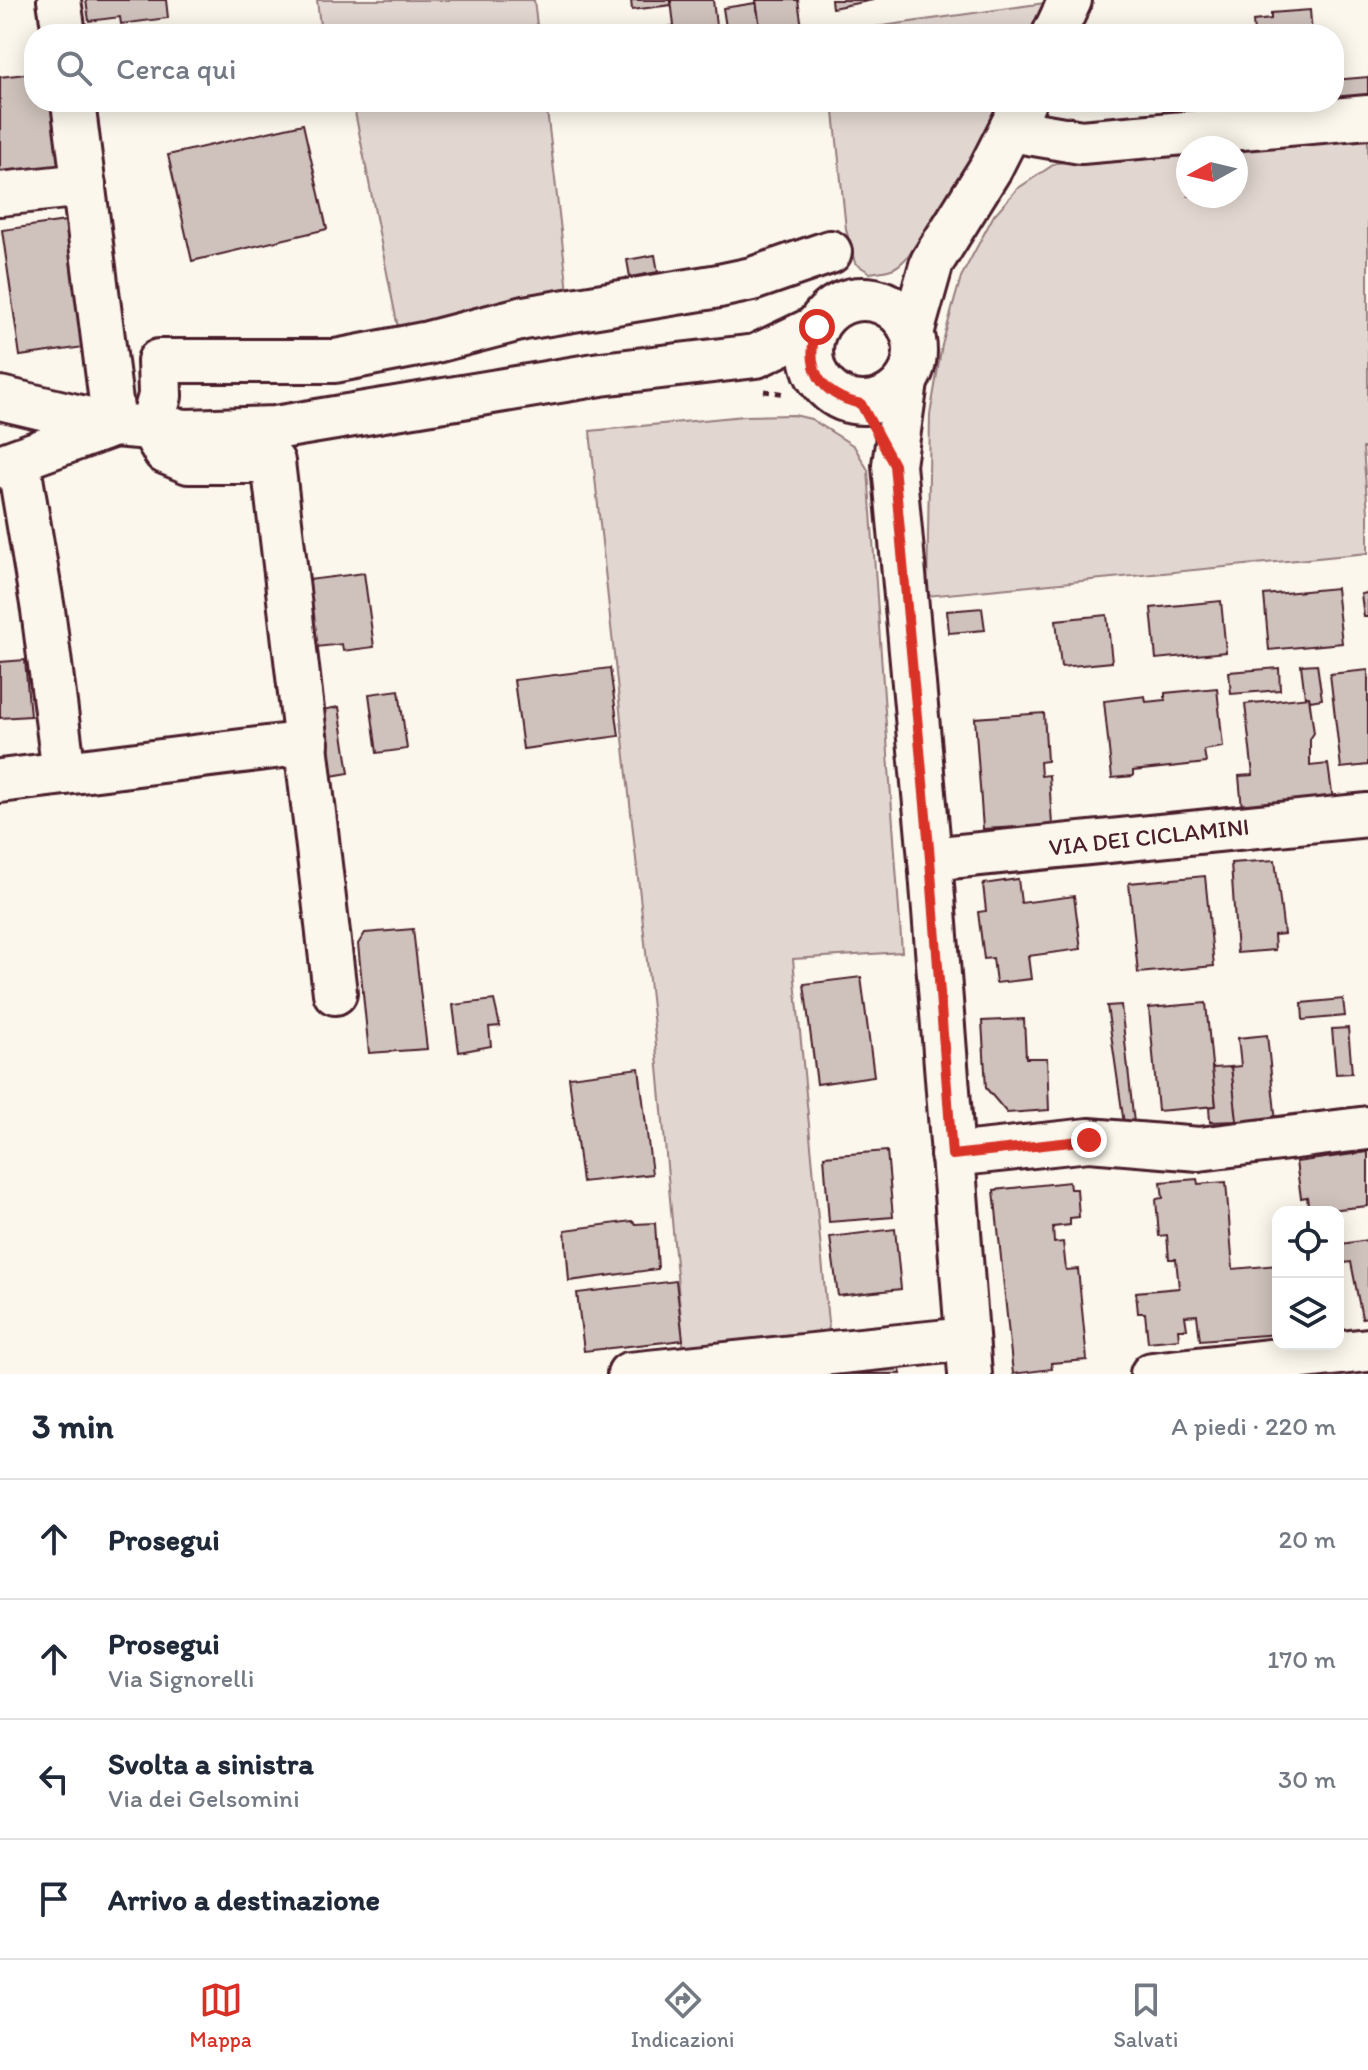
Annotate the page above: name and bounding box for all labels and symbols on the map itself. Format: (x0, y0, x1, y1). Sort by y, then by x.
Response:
north arrow (1176, 136, 1248, 208)
route start (799, 309, 835, 345)
street label: VIA DEI CICLAMINI (1047, 812, 1251, 861)
route end (1071, 1122, 1107, 1158)

